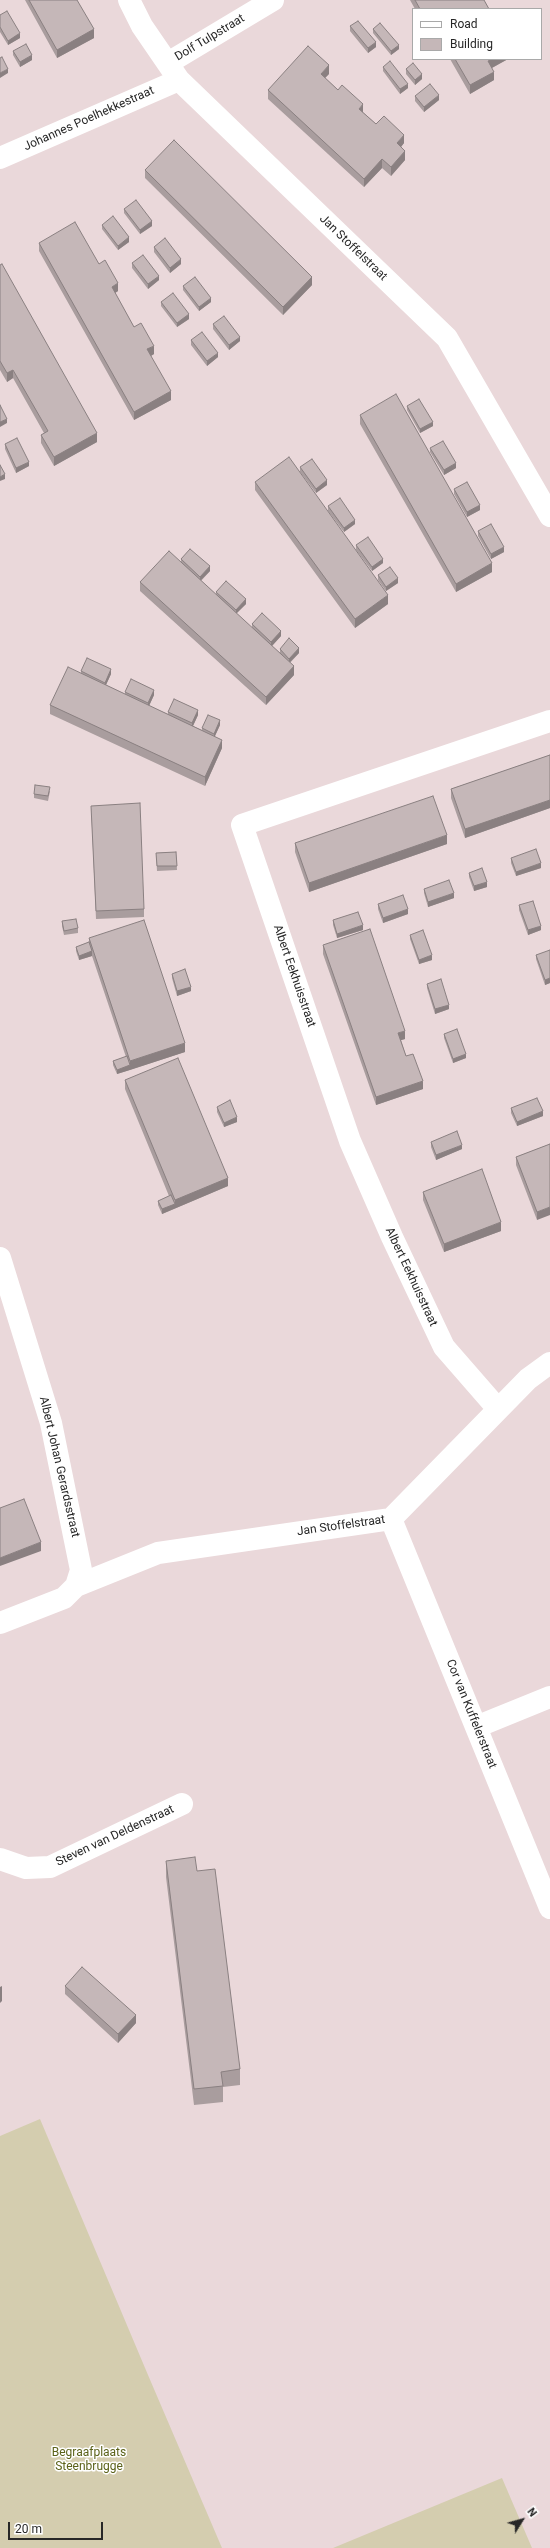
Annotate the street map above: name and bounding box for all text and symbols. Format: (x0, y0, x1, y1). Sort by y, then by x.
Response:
legend (412, 8, 542, 60)
street label: Dolf Tulpstraat (173, 12, 247, 64)
text: Road (450, 17, 478, 31)
text: Building (450, 37, 493, 51)
street label: Johannes Poelhekkestraat (22, 84, 156, 154)
street label: Jan Stoffelstraat (316, 212, 390, 284)
street label: Albert Eekhuisstraat (270, 923, 318, 1029)
street label: Albert Eekhuisstraat (382, 1225, 440, 1329)
street label: Albert Johan Gerardsstraat (36, 1395, 82, 1539)
street label: Jan Stoffelstraat (296, 1513, 386, 1539)
street label: Cor van Kuffelerstraat (443, 1657, 499, 1771)
street label: Steven van Deldenstraat (54, 1802, 176, 1870)
park label: Begraafplaats Steenbrugge (52, 2446, 126, 2474)
north arrow (502, 2500, 542, 2540)
text: N (524, 2505, 540, 2519)
scale bar (10, 2514, 105, 2540)
text: 20 m (15, 2522, 42, 2536)

